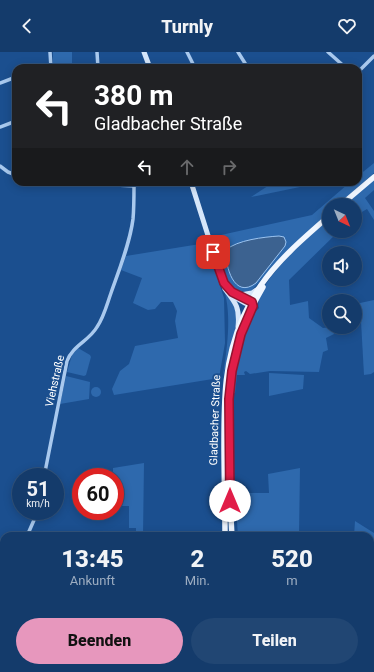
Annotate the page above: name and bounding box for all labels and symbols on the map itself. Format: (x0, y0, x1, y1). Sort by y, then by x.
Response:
north arrow (322, 198, 362, 238)
pin (196, 235, 230, 269)
street label: Viehstraße (43, 354, 67, 408)
street label: Gladbacher Straße (207, 374, 223, 466)
speed limit sign: 60 (72, 468, 124, 520)
position arrow (209, 480, 251, 522)

